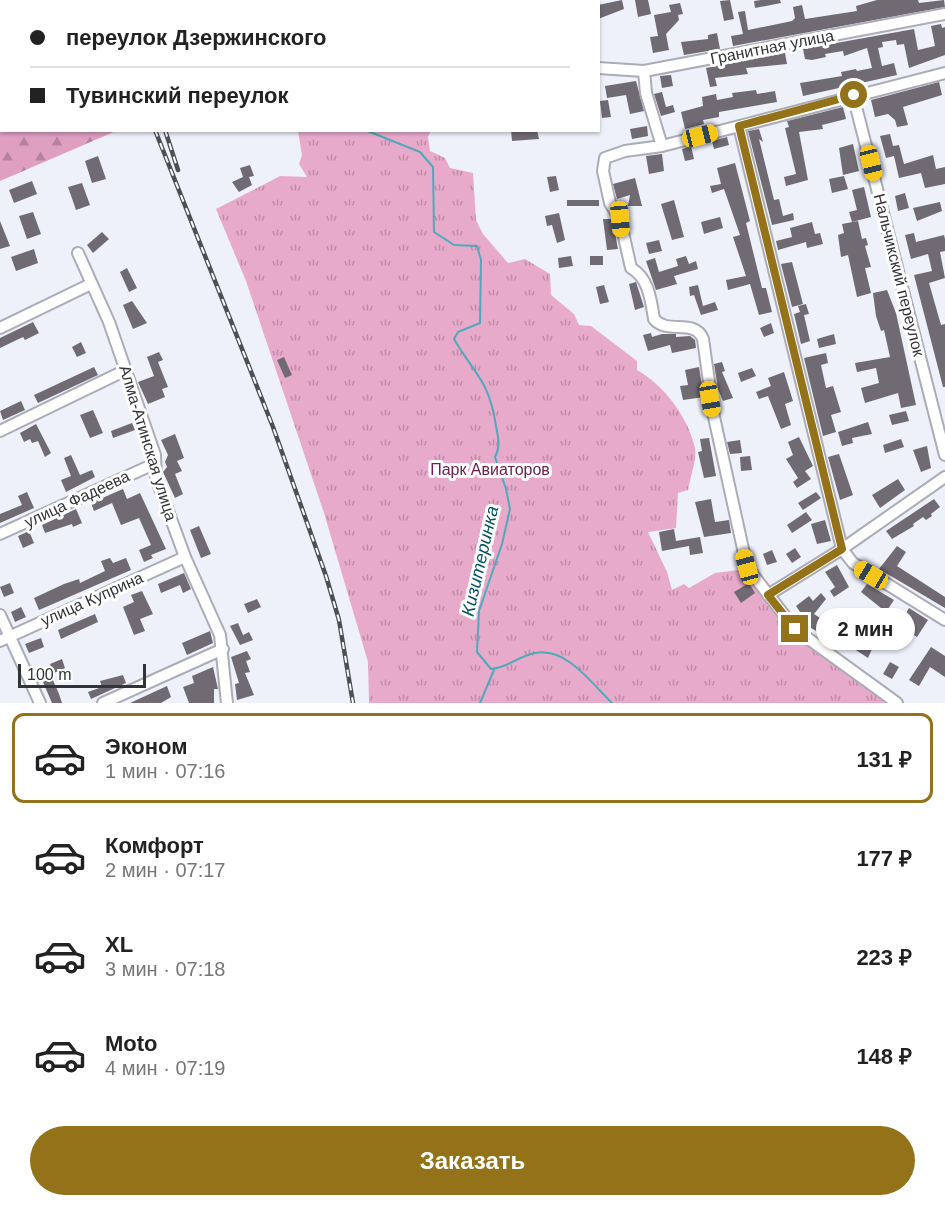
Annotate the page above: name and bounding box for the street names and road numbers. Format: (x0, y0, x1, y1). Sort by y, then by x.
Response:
street label: Гранитная улица (709, 27, 835, 67)
street label: Нальчикский переулок (871, 192, 928, 359)
street label: Алма-Атинская улица (116, 363, 180, 523)
street label: улица Фадеева (22, 467, 132, 531)
street label: улица Куприна (38, 569, 146, 629)

